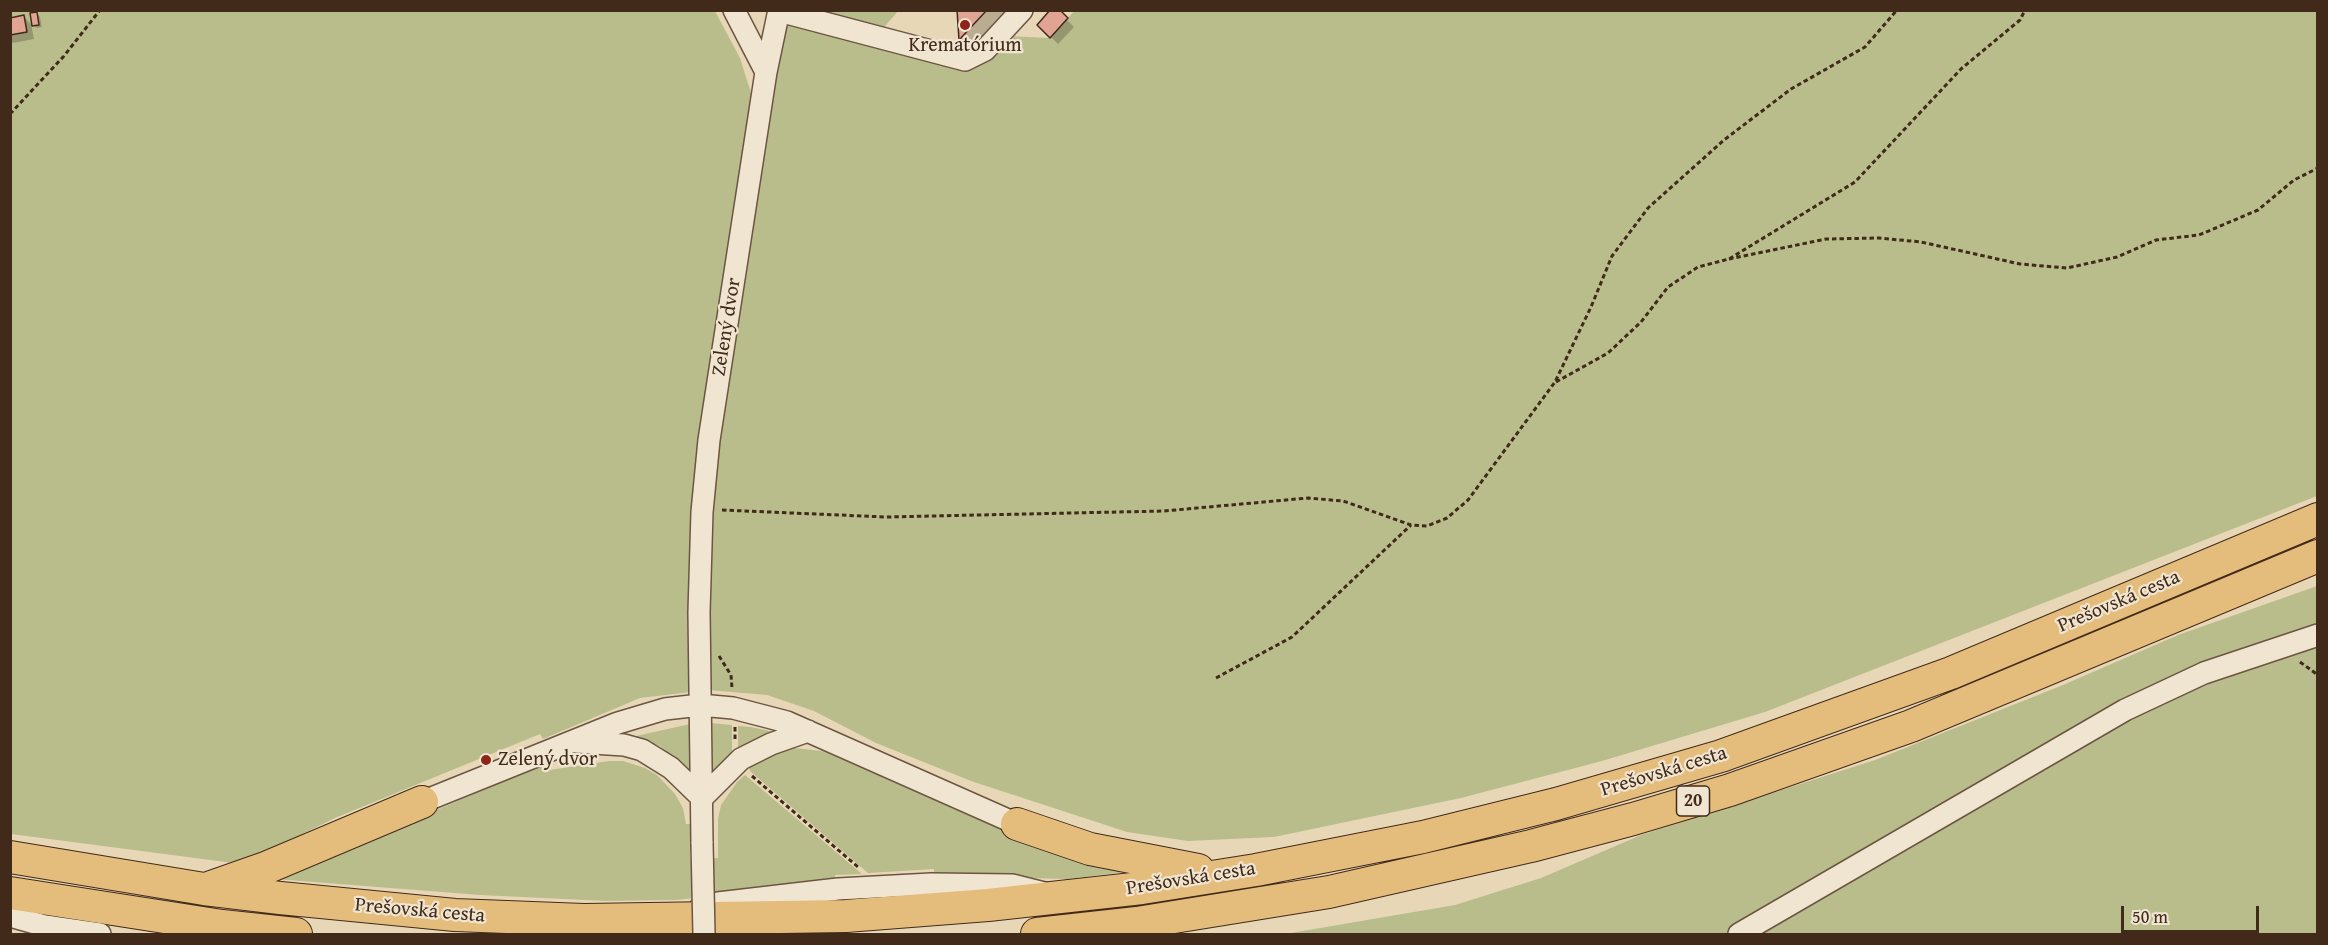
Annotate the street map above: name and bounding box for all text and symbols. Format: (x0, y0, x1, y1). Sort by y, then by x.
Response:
marker: Krematórium (958, 18, 972, 32)
place label: Krematórium (908, 34, 1022, 58)
street label: Zelený dvor (707, 276, 747, 378)
street label: Prešovská cesta (2054, 565, 2184, 639)
street label: Prešovská cesta (1598, 741, 1730, 803)
place label: Zelený dvor (498, 748, 597, 772)
marker: Zelený dvor (479, 753, 493, 767)
road number: 20 (1676, 786, 1710, 816)
street label: Prešovská cesta (1125, 857, 1257, 901)
street label: Prešovská cesta (354, 893, 486, 929)
scale bar (2124, 894, 2262, 932)
text: 50 m (2132, 903, 2168, 930)

